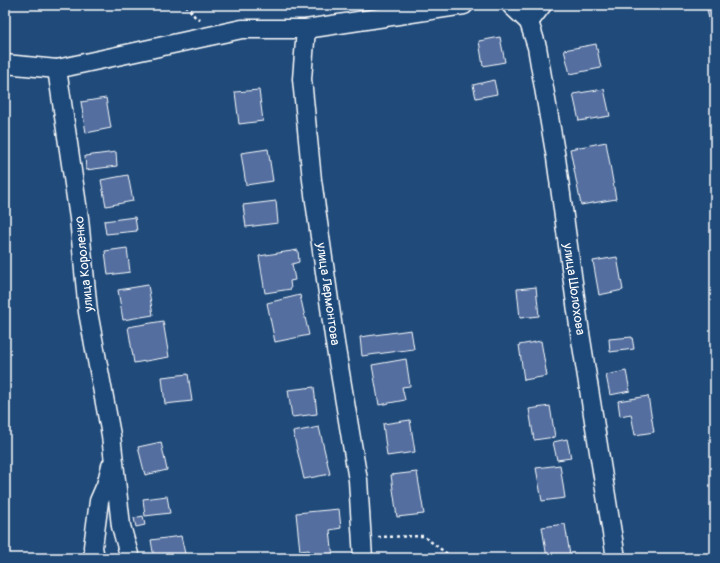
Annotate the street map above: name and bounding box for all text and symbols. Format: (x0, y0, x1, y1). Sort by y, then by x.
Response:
street label: улица Короленко (71, 215, 97, 314)
street label: улица Лермонтова (313, 241, 343, 346)
street label: улица Шолохова (559, 241, 588, 336)

